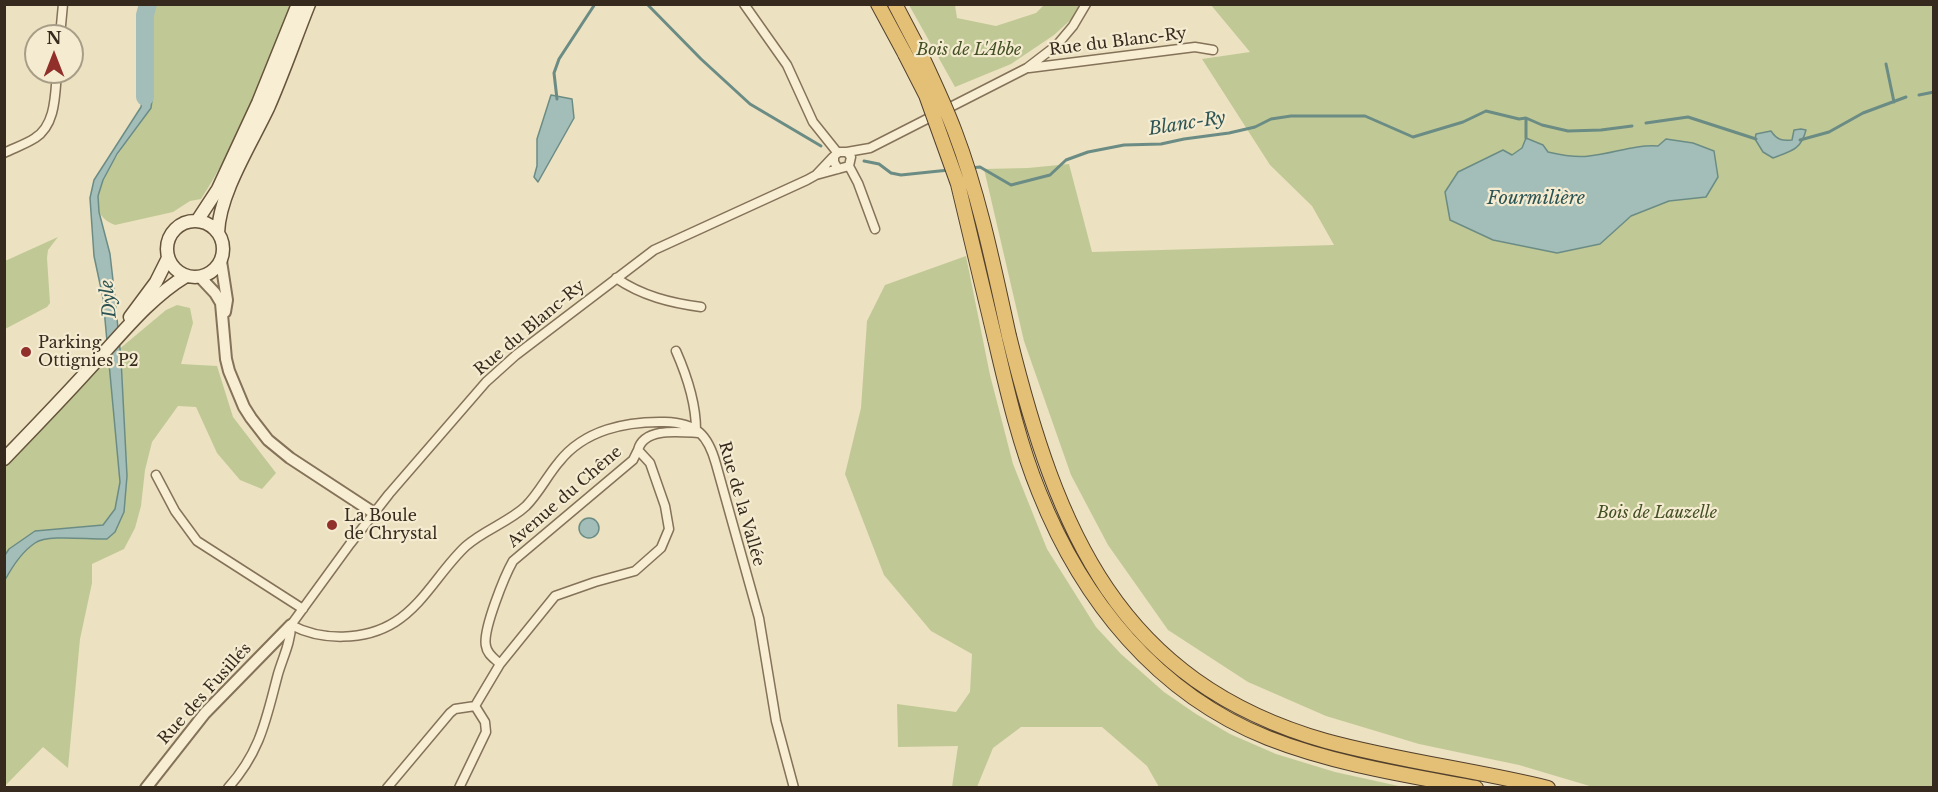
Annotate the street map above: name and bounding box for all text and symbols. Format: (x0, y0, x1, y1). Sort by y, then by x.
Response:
north arrow (24, 24, 84, 84)
street label: Rue du Blanc-Ry (1048, 24, 1188, 60)
text: N (46, 28, 62, 48)
park label: Bois de L'Abbe (917, 40, 1021, 60)
water label: Blanc-Ry (1147, 107, 1227, 141)
water label: Fourmilière (1487, 188, 1585, 210)
street label: Rue du Blanc-Ry (471, 276, 589, 380)
water label: Dyle (97, 279, 121, 319)
place label: Parking Ottignies P2 (38, 333, 139, 371)
marker: Parking Ottignies P2 (19, 345, 33, 359)
street label: Rue de la Vallée (714, 439, 768, 569)
street label: Avenue du Chêne (504, 442, 626, 552)
park label: Bois de Lauzelle (1597, 503, 1717, 523)
place label: La Boule de Chrystal (344, 506, 437, 544)
marker: La Boule de Chrystal (325, 518, 339, 532)
street label: Rue des Fusillés (154, 639, 256, 749)

